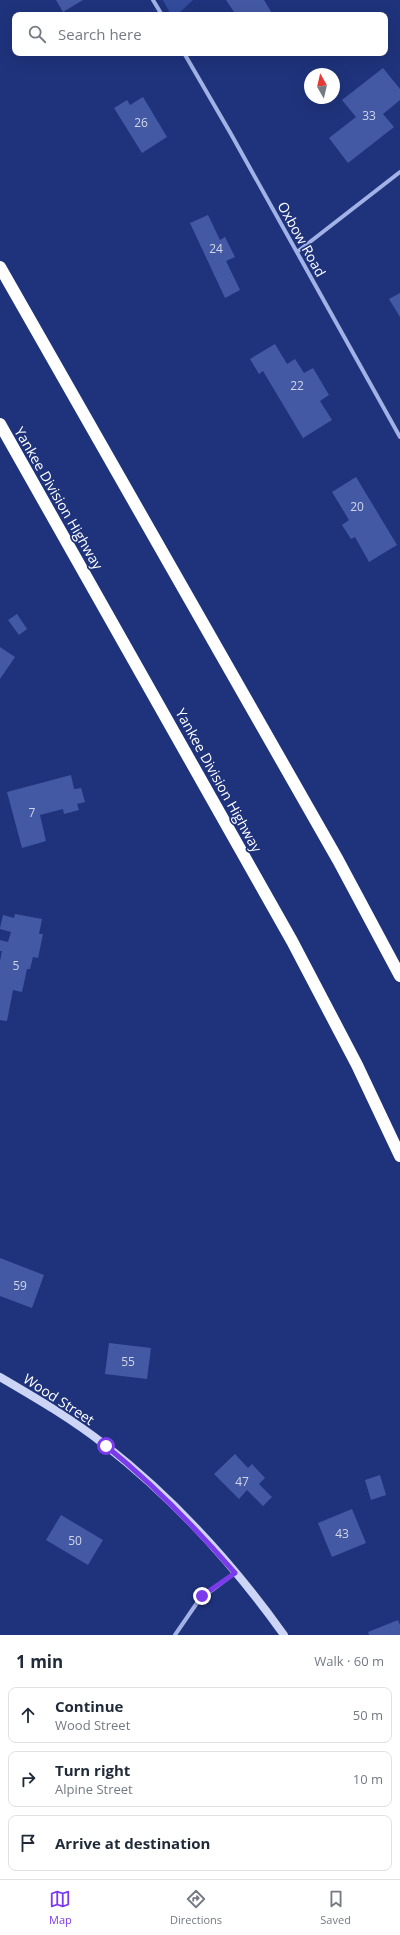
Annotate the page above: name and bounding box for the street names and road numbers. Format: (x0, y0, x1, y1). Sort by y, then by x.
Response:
street label: Oxbow Road (274, 198, 330, 280)
street label: Yankee Division Highway (10, 423, 108, 574)
street label: Yankee Division Highway (172, 705, 267, 856)
street label: Wood Street (20, 1369, 98, 1429)

